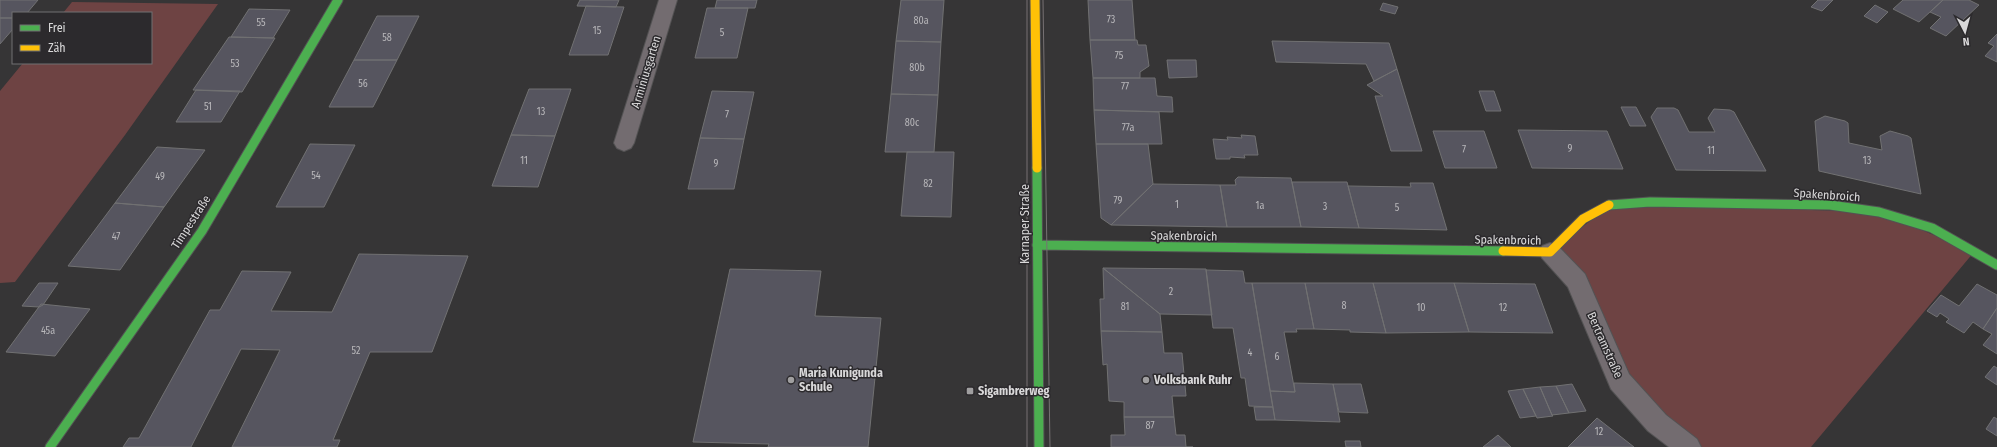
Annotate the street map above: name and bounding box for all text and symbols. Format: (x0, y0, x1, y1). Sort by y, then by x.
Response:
legend (12, 12, 152, 64)
north arrow (1945, 12, 1985, 52)
house number: 73 (1107, 14, 1116, 26)
house number: 80a (913, 15, 929, 27)
house number: 55 (256, 17, 266, 29)
text: Frei (48, 21, 66, 35)
house number: 15 (593, 25, 602, 37)
house number: 5 (720, 27, 725, 39)
house number: 58 (382, 32, 392, 44)
street label: Arminiusgarten (628, 34, 664, 110)
text: N (1962, 35, 1970, 48)
text: Zäh (48, 41, 66, 55)
house number: 75 (1115, 50, 1124, 62)
house number: 53 (230, 58, 240, 70)
house number: 80b (909, 62, 925, 74)
house number: 56 (358, 78, 368, 90)
house number: 77 (1121, 81, 1129, 93)
house number: 51 (204, 101, 212, 113)
house number: 13 (537, 106, 546, 118)
house number: 7 (725, 109, 729, 121)
house number: 80c (905, 117, 920, 129)
house number: 77a (1122, 122, 1134, 134)
house number: 9 (1568, 143, 1573, 155)
house number: 7 (1462, 144, 1466, 156)
house number: 11 (1707, 145, 1715, 157)
house number: 11 (520, 155, 528, 167)
house number: 13 (1863, 155, 1872, 167)
house number: 9 (714, 158, 719, 170)
house number: 54 (311, 170, 321, 182)
house number: 49 (155, 171, 165, 183)
house number: 82 (923, 178, 933, 190)
street label: Karnaper Straße (1018, 184, 1032, 264)
street label: Spakenbroich (1793, 186, 1861, 204)
street label: Timpestraße (168, 192, 214, 251)
house number: 79 (1114, 195, 1123, 207)
house number: 1 (1175, 199, 1179, 211)
house number: 1a (1256, 200, 1264, 212)
house number: 3 (1323, 201, 1328, 213)
house number: 5 (1395, 202, 1400, 214)
street label: Spakenbroich (1150, 228, 1218, 244)
house number: 47 (112, 231, 120, 243)
street label: Spakenbroich (1474, 232, 1542, 248)
house number: 2 (1169, 286, 1174, 298)
house number: 8 (1342, 300, 1347, 312)
house number: 81 (1121, 301, 1129, 313)
house number: 10 (1416, 302, 1426, 314)
house number: 12 (1499, 302, 1508, 314)
street label: Bertramstraße (1584, 310, 1626, 380)
house number: 45a (41, 325, 55, 337)
house number: 52 (352, 345, 361, 357)
house number: 4 (1248, 347, 1253, 359)
house number: 6 (1275, 351, 1280, 363)
place label: Maria Kunigunda Schule (799, 366, 883, 394)
place label: Volksbank Ruhr (1153, 373, 1233, 387)
marker: Maria Kunigunda Schule (786, 375, 796, 385)
marker: Volksbank Ruhr (1141, 375, 1151, 385)
place label: Sigambrerweg (978, 384, 1050, 398)
marker: Sigambrerweg (965, 386, 975, 396)
house number: 87 (1146, 420, 1154, 432)
house number: 12 (1595, 426, 1604, 438)

